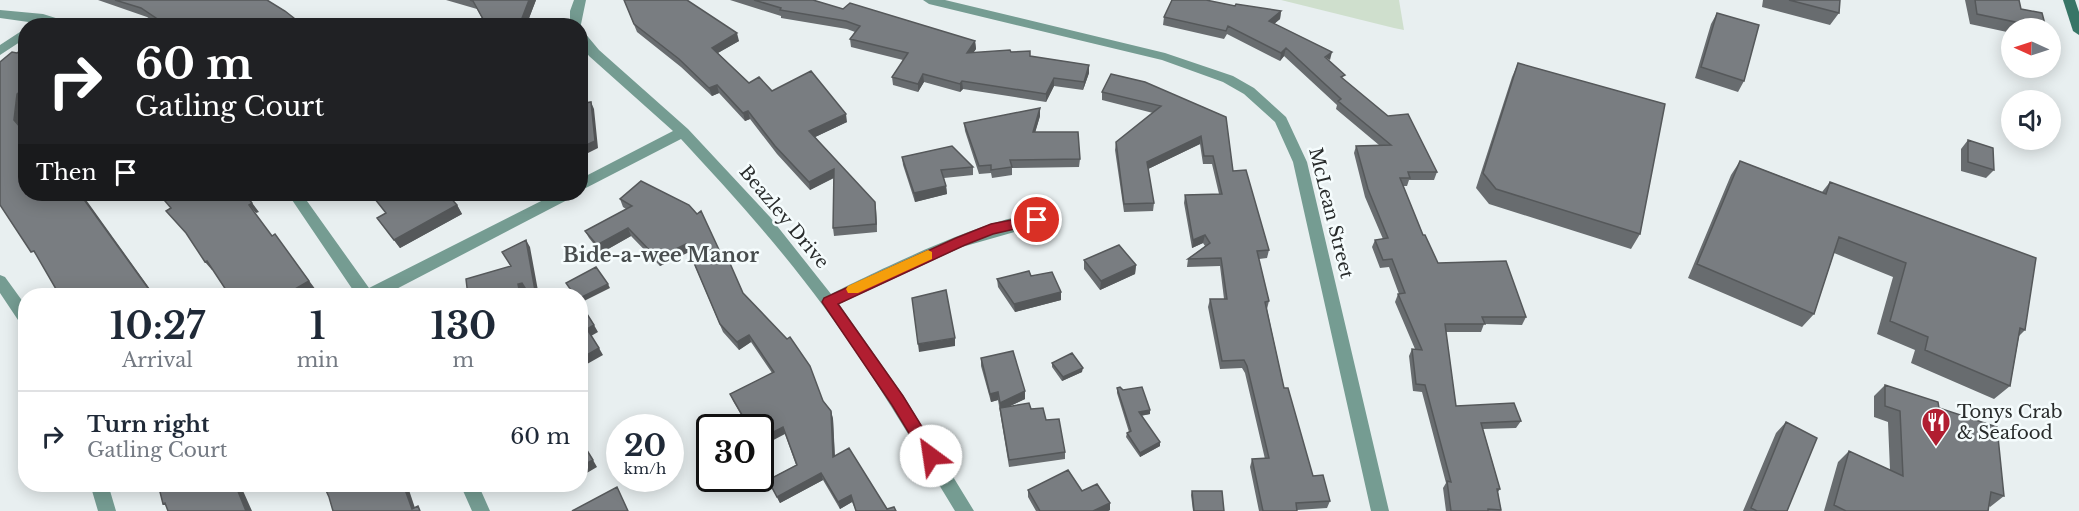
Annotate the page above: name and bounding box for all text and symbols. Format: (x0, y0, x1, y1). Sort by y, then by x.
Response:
north arrow (2001, 18, 2061, 78)
map controls (2001, 18, 2061, 150)
text: 60 m (135, 38, 253, 90)
icon: right (36, 42, 114, 120)
text: Gatling Court (135, 90, 324, 123)
button: sound (2001, 90, 2061, 150)
street label: McLean Street (1304, 145, 1358, 281)
icon: arrive (109, 156, 142, 189)
text: Then (36, 159, 97, 186)
street label: Beazley Drive (735, 161, 833, 273)
pin (1011, 194, 1062, 245)
icon: arrive (1020, 203, 1053, 236)
district label: Bide-a-wee Manor (563, 243, 759, 267)
text: 10:27 (110, 304, 205, 349)
text: 1 (310, 304, 326, 349)
text: 130 (430, 304, 496, 349)
text: Arrival (122, 348, 193, 372)
text: min (297, 348, 339, 372)
text: m (453, 348, 474, 372)
place label: Tonys Crab & Seafood (1957, 401, 2063, 444)
restaurant icon: Tonys Crab & Seafood (1920, 406, 1952, 448)
text: Turn right (87, 411, 209, 438)
speed limit sign: 30 (696, 414, 774, 492)
icon: right (36, 420, 69, 453)
text: 60 m (510, 423, 570, 450)
position arrow (899, 424, 963, 488)
text: 20 (624, 427, 666, 464)
text: Gatling Court (87, 438, 227, 462)
text: km/h (624, 459, 666, 478)

